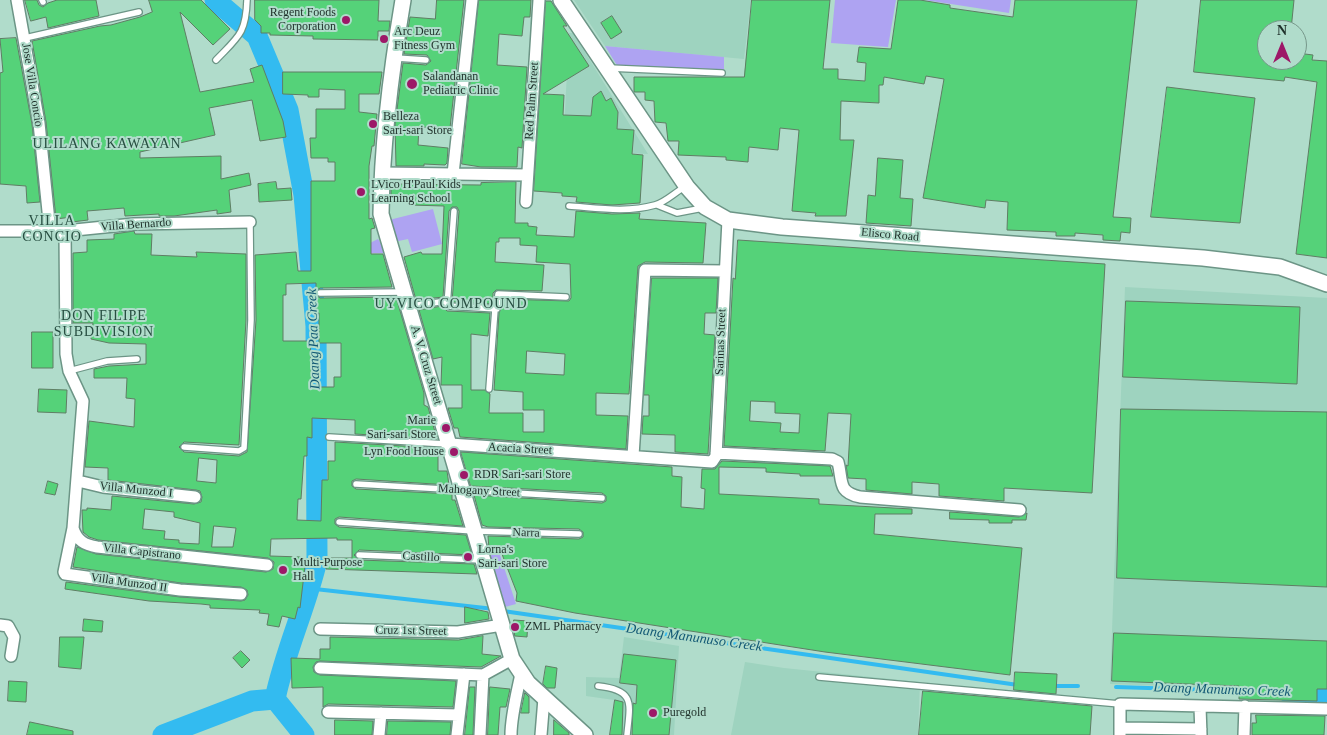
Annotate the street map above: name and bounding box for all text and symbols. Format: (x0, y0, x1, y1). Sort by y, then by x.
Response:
place label: Regent Foods Corporation (270, 6, 336, 34)
marker: Regent Foods Corporation (340, 14, 352, 26)
north arrow (1257, 20, 1307, 70)
text: N (1277, 23, 1287, 38)
place label: Arc Deuz Fitness Gym (394, 25, 455, 53)
marker: Arc Deuz Fitness Gym (378, 33, 390, 45)
street label: Jose Villa Concio (18, 42, 46, 128)
street label: Red Palm Street (522, 62, 542, 140)
place label: Salandanan Pediatric Clinic (423, 70, 498, 98)
marker: Salandanan Pediatric Clinic (405, 77, 419, 91)
place label: Belleza Sari-sari Store (383, 110, 452, 138)
marker: Belleza Sari-sari Store (367, 118, 379, 130)
district label: ULILANG KAWAYAN (31, 136, 183, 152)
place label: LVico H'Paul Kids Learning School (371, 178, 461, 206)
marker: LVico H'Paul Kids Learning School (355, 186, 367, 198)
district label: VILLA CONCIO (21, 213, 83, 246)
street label: Villa Bernardo (100, 215, 172, 235)
street label: Elisco Road (860, 225, 920, 245)
water label: Daang Paa Creek (304, 288, 324, 390)
district label: UYVICO COMPOUND (373, 296, 529, 312)
district label: DON FILIPE SUBDIVISION (52, 308, 156, 341)
street label: Sarinas Street (713, 309, 729, 375)
street label: A. V. Cruz Street (407, 324, 445, 406)
place label: Marie Sari-sari Store (367, 414, 436, 442)
marker: Marie Sari-sari Store (440, 422, 452, 434)
street label: Acacia Street (488, 440, 552, 458)
place label: Lyn Food House (364, 445, 444, 459)
marker: Lyn Food House (448, 446, 460, 458)
place label: RDR Sari-sari Store (474, 468, 571, 482)
marker: RDR Sari-sari Store (458, 469, 470, 481)
street label: Villa Munzod I (99, 479, 173, 501)
street label: Mahogany Street (438, 482, 520, 500)
street label: Narra (512, 525, 540, 541)
street label: Villa Capistrano (102, 541, 182, 563)
place label: Lorna's Sari-sari Store (478, 543, 547, 571)
street label: Castillo (402, 549, 440, 565)
marker: Lorna's Sari-sari Store (462, 551, 474, 563)
place label: Multi-Purpose Hall (293, 556, 362, 584)
marker: Multi-Purpose Hall (277, 564, 289, 576)
street label: Villa Munzod II (90, 570, 168, 596)
place label: ZML Pharmacy (525, 620, 601, 634)
water label: Daang Manunuso Creek (625, 620, 763, 656)
marker: ZML Pharmacy (509, 621, 521, 633)
street label: Cruz 1st Street (375, 623, 447, 639)
water label: Daang Manunuso Creek (1153, 679, 1291, 701)
place label: Puregold (663, 706, 706, 720)
marker: Puregold (647, 707, 659, 719)

